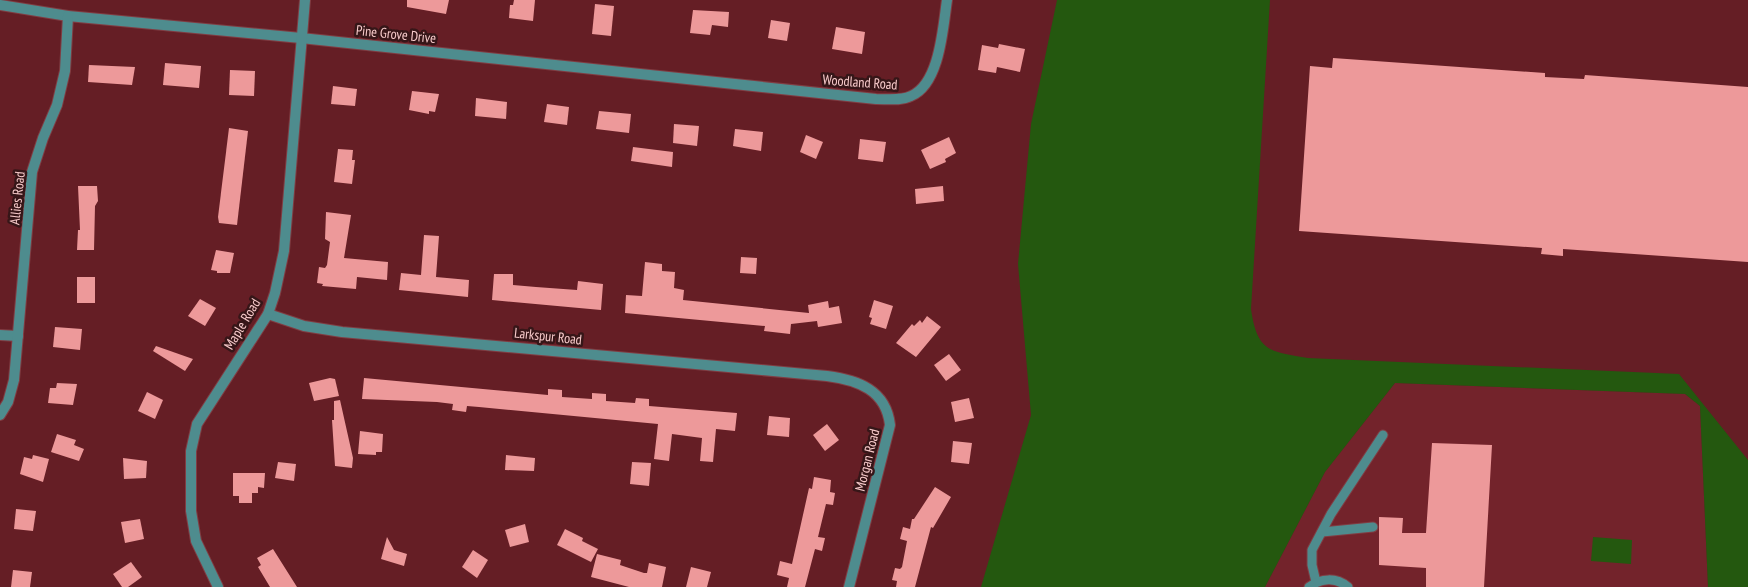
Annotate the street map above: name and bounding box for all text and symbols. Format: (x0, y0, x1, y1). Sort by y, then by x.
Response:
street label: Pine Grove Drive (355, 21, 437, 47)
street label: Woodland Road (822, 70, 898, 94)
street label: Allies Road (5, 170, 29, 226)
street label: Maple Road (220, 295, 264, 353)
street label: Larkspur Road (513, 323, 583, 349)
street label: Morgan Road (851, 427, 883, 493)

